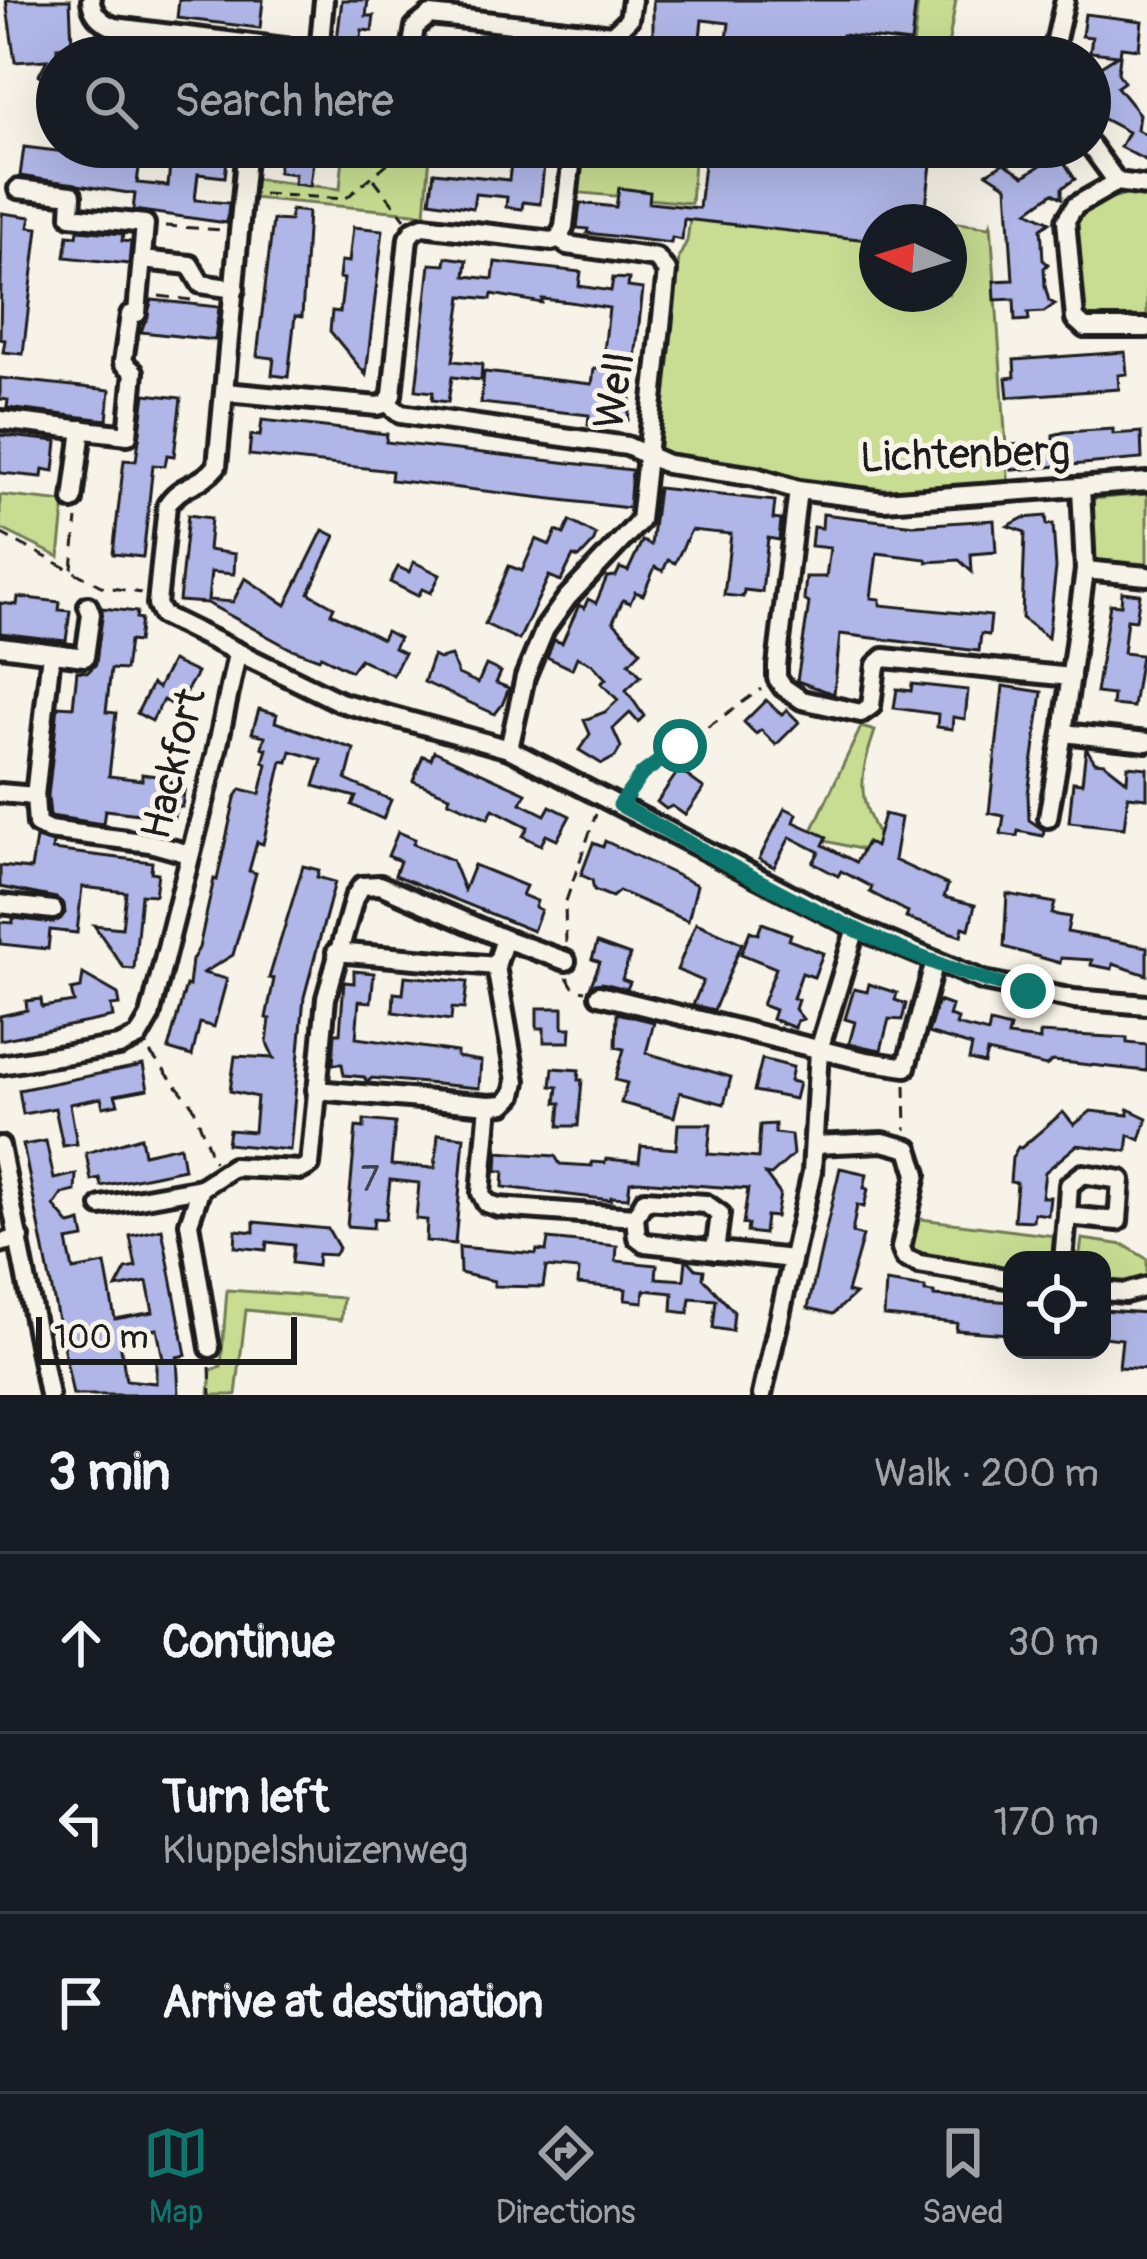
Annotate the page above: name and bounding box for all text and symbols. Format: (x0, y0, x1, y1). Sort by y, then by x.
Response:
search box (36, 36, 1111, 168)
icon: search (78, 69, 144, 135)
text: Search here (174, 74, 394, 130)
north arrow (859, 204, 967, 312)
street label: Well (583, 349, 647, 433)
street label: Lichtenberg (859, 425, 1071, 485)
street label: Hackfort (130, 683, 218, 845)
route start (653, 719, 707, 773)
route end (1001, 964, 1055, 1018)
house number: 7 (360, 1157, 380, 1202)
map controls (1003, 1251, 1111, 1359)
button: locate (1003, 1251, 1111, 1359)
scale bar (36, 1311, 297, 1364)
text: 100 m (54, 1317, 148, 1358)
text: 3 min (48, 1441, 170, 1505)
text: Walk · 200 m (874, 1449, 1099, 1498)
icon: ahead (48, 1610, 114, 1676)
text: Continue (162, 1615, 335, 1671)
text: 30 m (1008, 1618, 1099, 1667)
text: Turn left (162, 1770, 329, 1826)
icon: left (48, 1790, 114, 1856)
text: 170 m (993, 1798, 1099, 1847)
text: Kluppelshuizenweg (162, 1826, 468, 1875)
icon: arrive (48, 1970, 114, 2036)
text: Arrive at destination (162, 1975, 543, 2031)
tab: Map (143, 2120, 209, 2233)
tab: Directions (496, 2120, 636, 2233)
tab: Saved (922, 2120, 1004, 2233)

